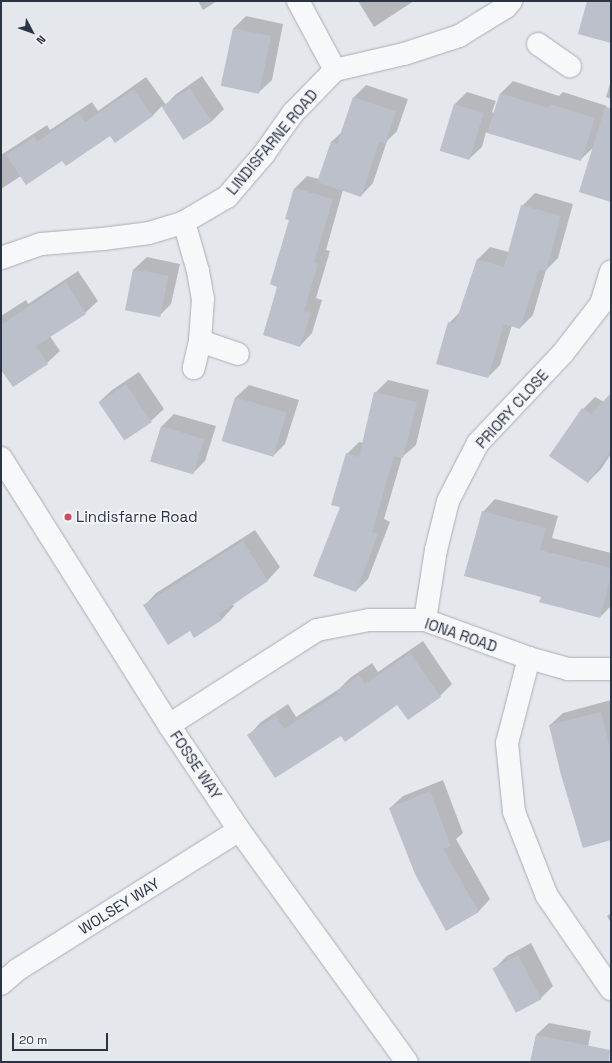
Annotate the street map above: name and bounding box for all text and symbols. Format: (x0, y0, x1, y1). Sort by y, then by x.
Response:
north arrow (12, 12, 52, 52)
text: N (33, 32, 49, 47)
street label: LINDISFARNE ROAD (223, 86, 321, 198)
street label: PRIORY CLOSE (472, 366, 552, 452)
place label: Lindisfarne Road (76, 508, 198, 526)
marker: Lindisfarne Road (63, 512, 73, 522)
street label: IONA ROAD (422, 614, 500, 656)
street label: FOSSE WAY (166, 727, 226, 803)
street label: WOLSEY WAY (75, 874, 163, 938)
scale bar (14, 1025, 110, 1051)
text: 20 m (19, 1032, 47, 1048)

